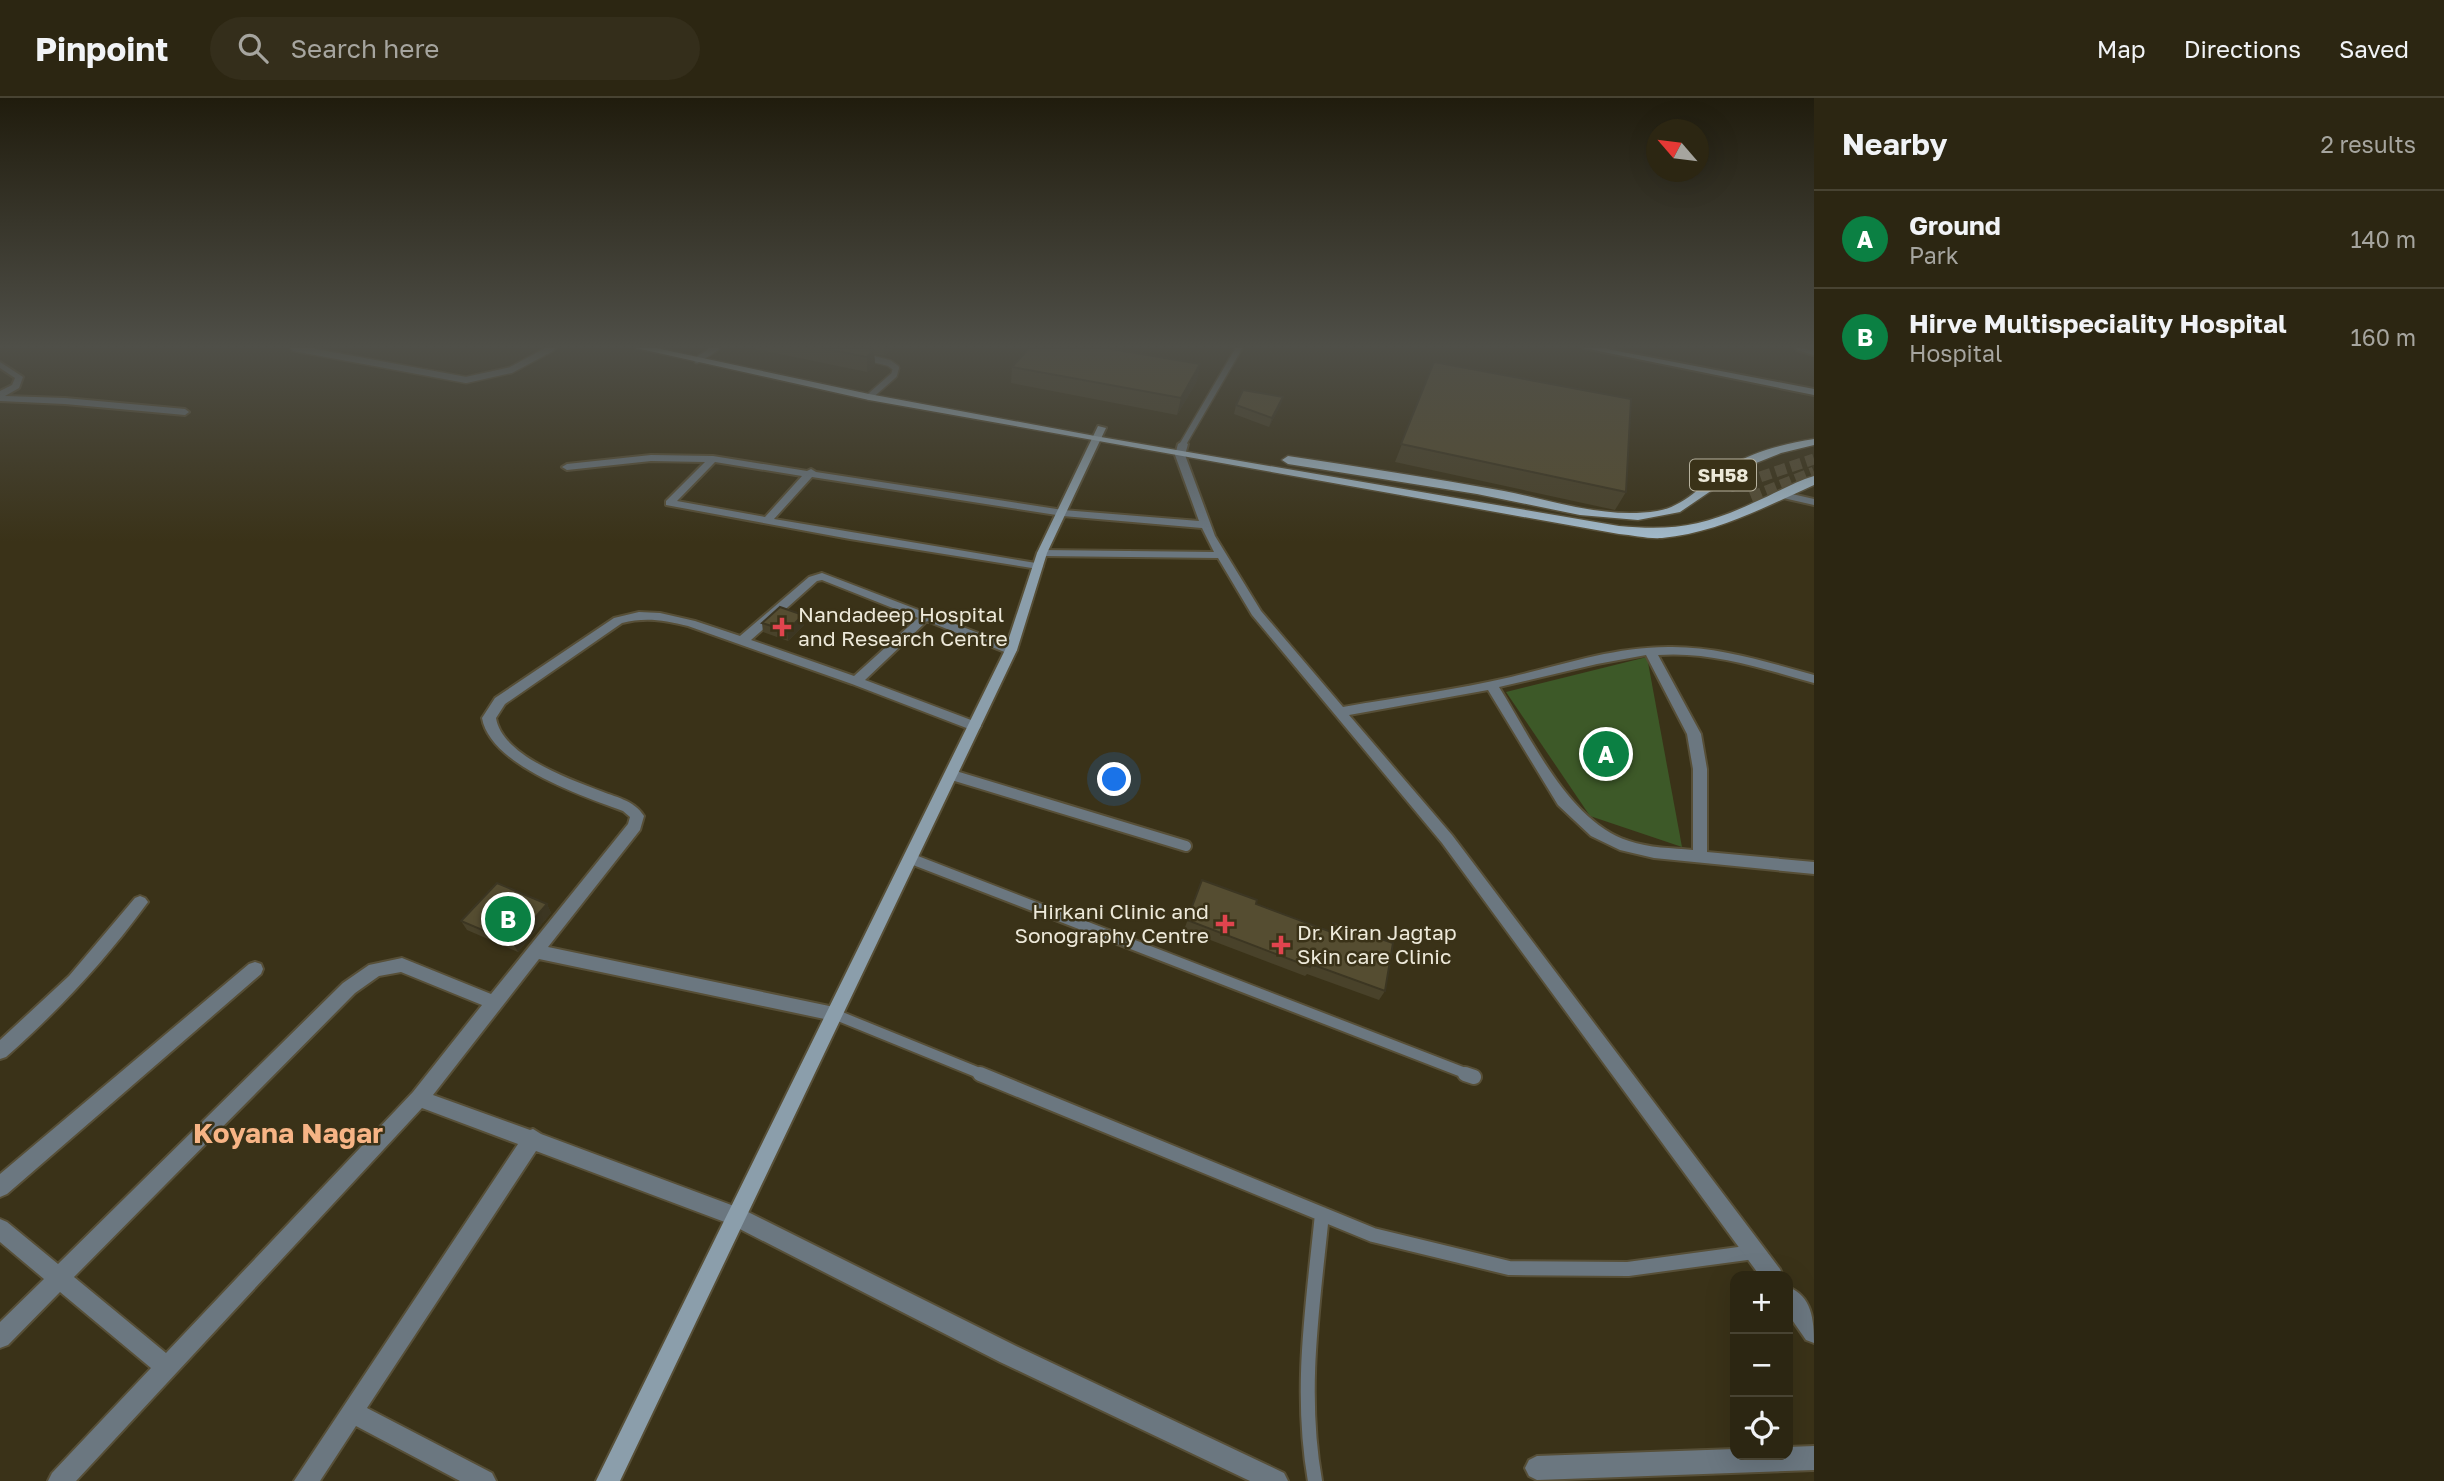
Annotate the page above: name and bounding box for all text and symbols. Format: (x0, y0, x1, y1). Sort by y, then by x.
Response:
search box (210, 17, 700, 80)
text: Pinpoint (35, 29, 168, 68)
icon: search (234, 29, 272, 67)
text: Search here (290, 33, 439, 64)
text: Map (2097, 34, 2146, 63)
text: Directions (2184, 34, 2301, 63)
text: Saved (2339, 34, 2409, 63)
north arrow (1646, 119, 1709, 182)
text: Nearby (1842, 126, 1947, 162)
text: 2 results (2320, 130, 2416, 158)
text: Ground (1909, 210, 2001, 241)
text: A (1857, 225, 1873, 253)
text: 140 m (2350, 225, 2416, 253)
text: Park (1909, 241, 1959, 269)
text: Hirve Multispeciality Hospital (1909, 308, 2287, 339)
text: B (1857, 323, 1873, 351)
text: 160 m (2351, 323, 2416, 351)
text: Hospital (1909, 339, 2002, 367)
road number: SH58 (1690, 460, 1756, 490)
place label: Nandadeep Hospital and Research Centre (798, 601, 1008, 651)
marker: Nandadeep Hospital and Research Centre (772, 617, 792, 637)
pin: A (1583, 728, 1629, 780)
your location (1097, 762, 1131, 796)
pin: B (485, 893, 531, 945)
place label: Hirkani Clinic and Sonography Centre (1015, 898, 1209, 948)
marker: Hirkani Clinic and Sonography Centre (1215, 914, 1235, 934)
place label: Dr. Kiran Jagtap Skin care Clinic (1297, 919, 1457, 969)
marker: Dr. Kiran Jagtap Skin care Clinic (1271, 935, 1291, 955)
district label: Koyana Nagar (193, 1116, 383, 1149)
map controls (1730, 1271, 1793, 1460)
button: + (1730, 1271, 1793, 1334)
button: − (1730, 1334, 1793, 1397)
button: locate (1730, 1397, 1793, 1460)

